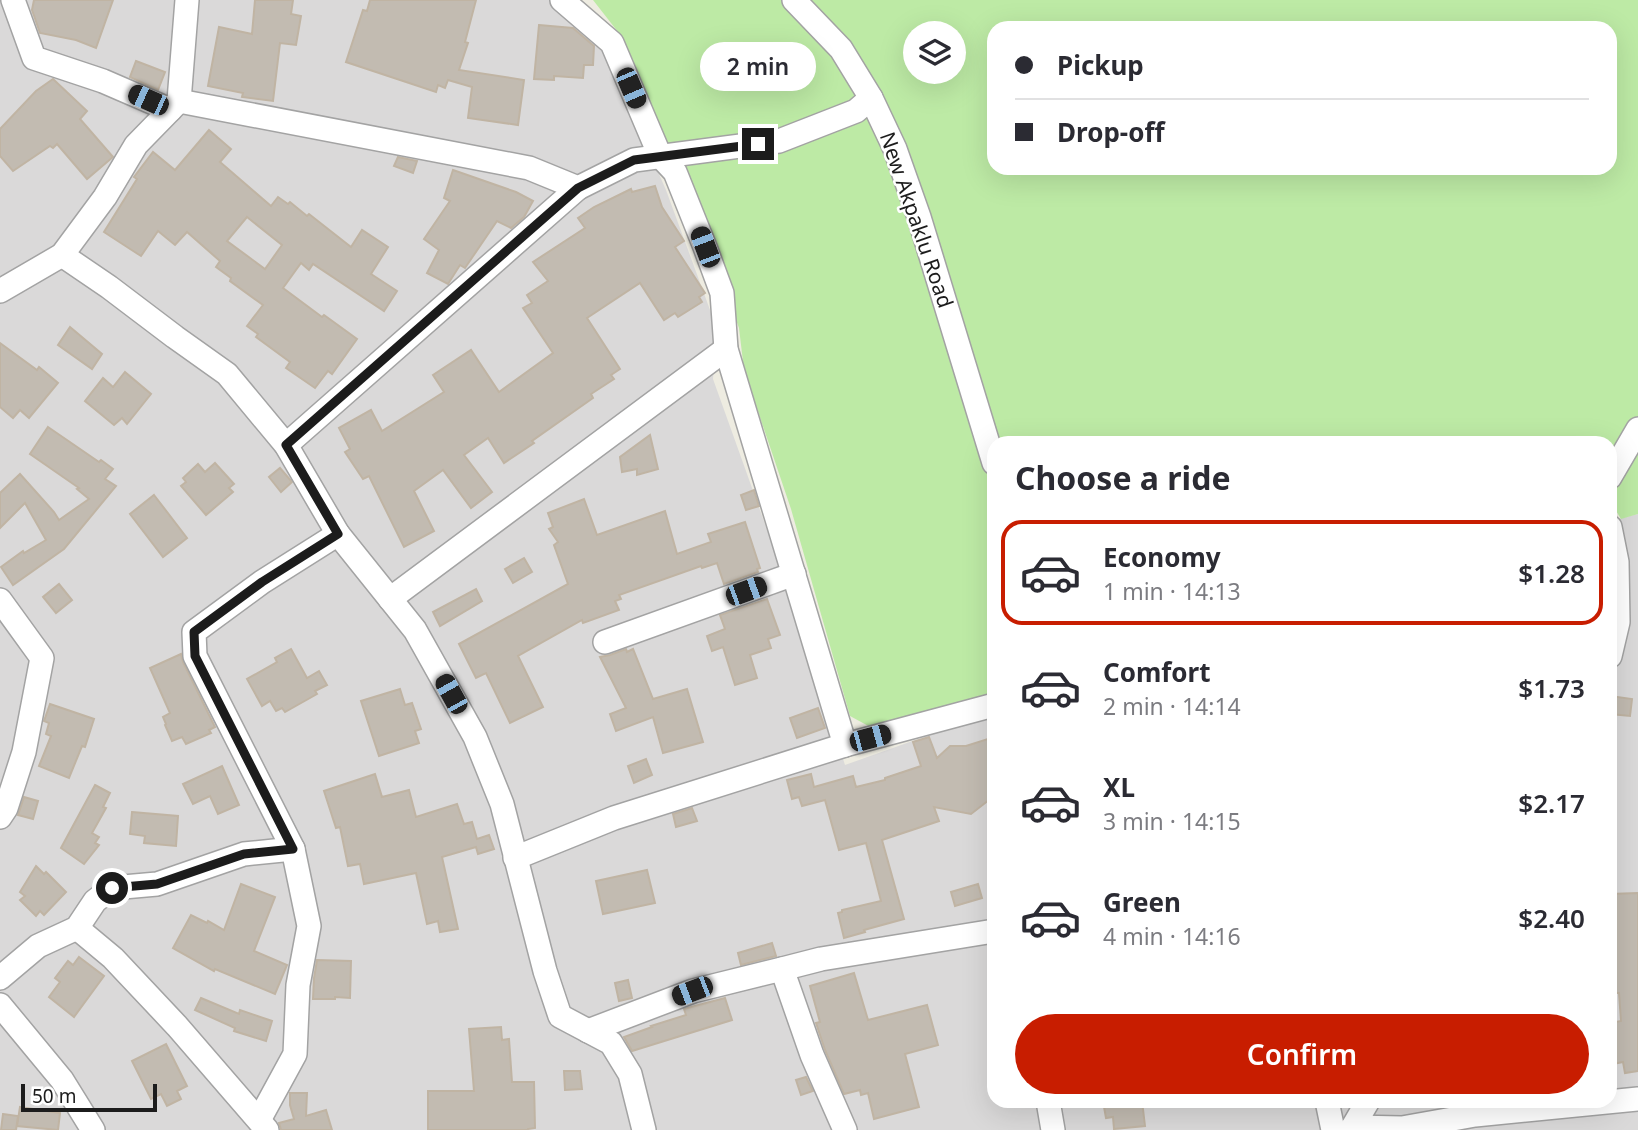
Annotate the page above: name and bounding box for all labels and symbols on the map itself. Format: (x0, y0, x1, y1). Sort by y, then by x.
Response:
callout: 2 min (700, 43, 816, 92)
car (614, 65, 649, 111)
car (125, 82, 172, 118)
route end (742, 128, 774, 160)
street label: New Akpaklu Road (874, 128, 960, 311)
car (688, 224, 723, 270)
car (723, 574, 770, 608)
car (432, 671, 471, 717)
car (847, 722, 894, 754)
route start (96, 872, 128, 904)
car (669, 974, 716, 1008)
scale bar (21, 1081, 158, 1113)

